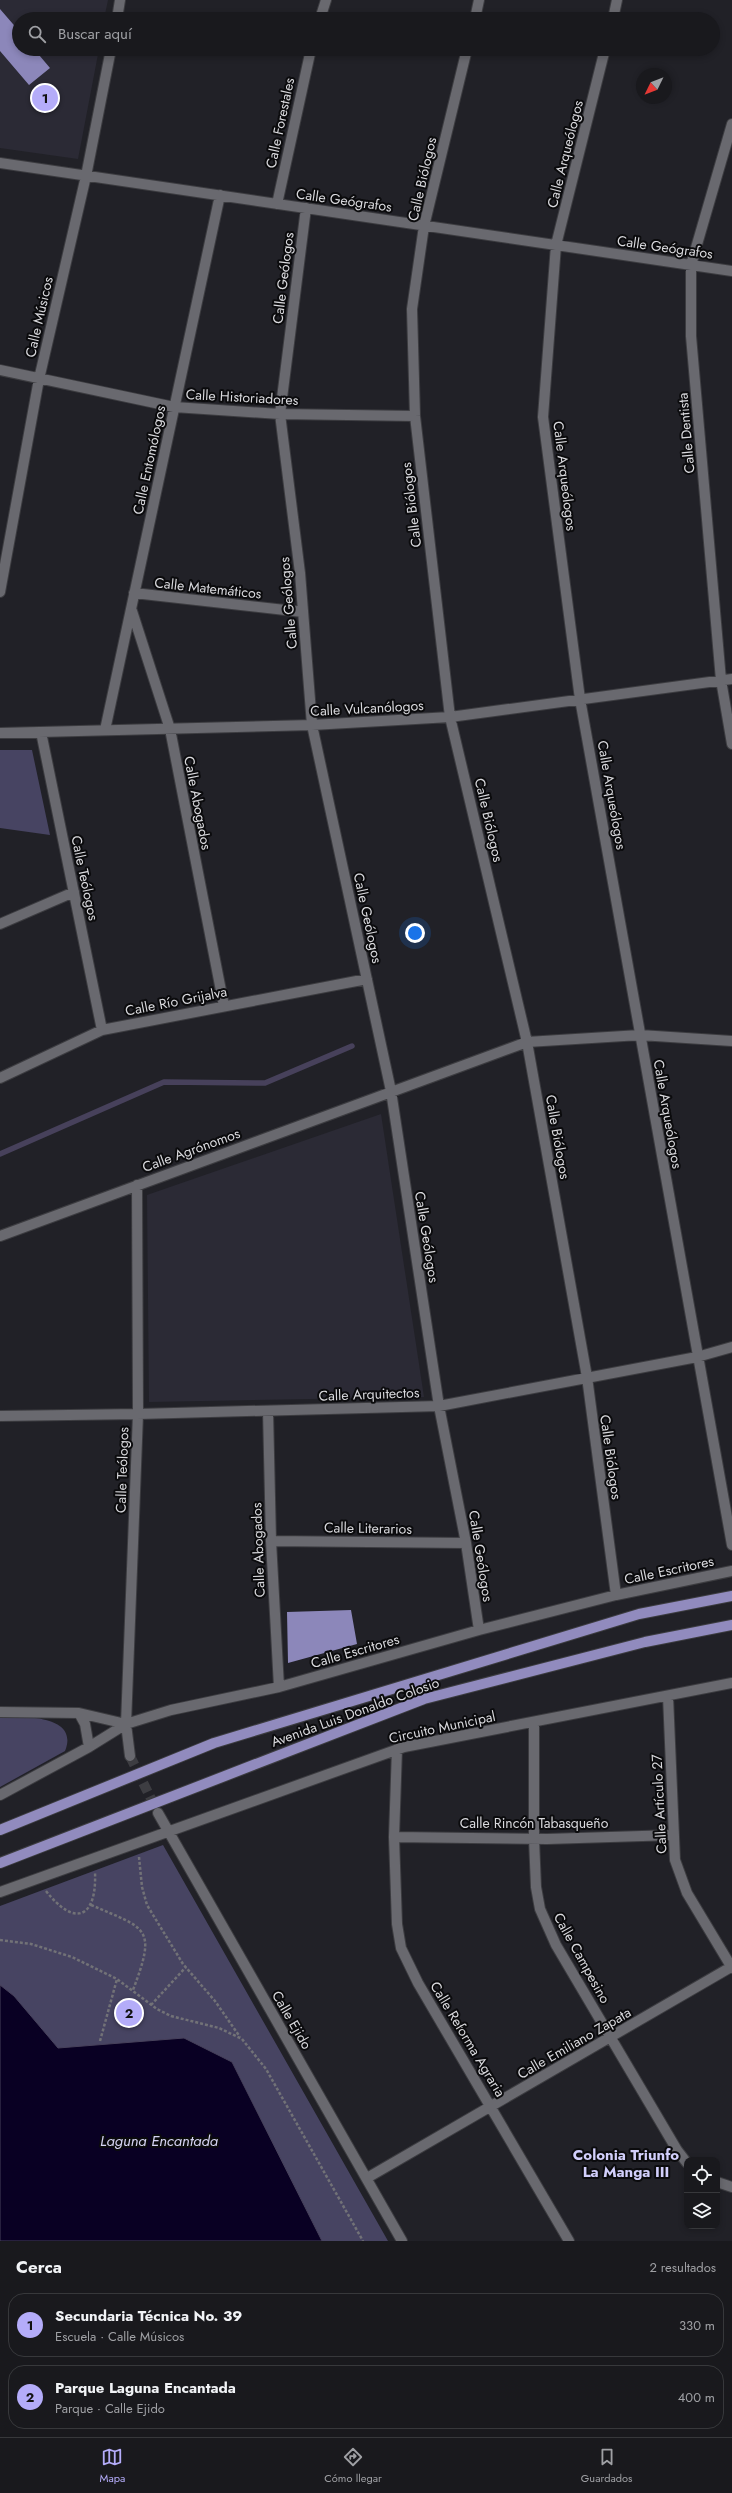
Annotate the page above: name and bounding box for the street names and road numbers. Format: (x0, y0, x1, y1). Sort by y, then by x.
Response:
street label: Calle Forestales (261, 76, 299, 170)
street label: Calle Arqueólogos (542, 98, 588, 210)
street label: Calle Biólogos (403, 135, 441, 223)
street label: Calle Geógrafos (295, 183, 394, 217)
street label: Calle Geógrafos (616, 230, 715, 264)
street label: Calle Geólogos (267, 231, 299, 325)
street label: Calle Músicos (20, 274, 58, 359)
street label: Calle Historiadores (185, 384, 299, 410)
street label: Calle Dentista (673, 392, 699, 474)
street label: Calle Entomólogos (128, 403, 170, 516)
street label: Calle Arqueólogos (548, 420, 582, 532)
street label: Calle Biólogos (396, 461, 426, 549)
street label: Calle Geólogos (274, 556, 302, 650)
street label: Calle Matemáticos (153, 572, 263, 604)
street label: Calle Vulcanólogos (310, 695, 425, 721)
street label: Calle Arqueólogos (593, 739, 631, 851)
street label: Calle Abogados (179, 754, 217, 852)
street label: Calle Biólogos (470, 776, 508, 864)
street label: Calle Teólogos (66, 834, 104, 923)
street label: Calle Geólogos (349, 871, 387, 965)
street label: Calle Río Grijalva (123, 981, 229, 1021)
street label: Calle Arqueólogos (649, 1058, 687, 1170)
street label: Calle Biólogos (541, 1093, 575, 1181)
street label: Calle Agrónomos (139, 1123, 243, 1177)
street label: Calle Geólogos (410, 1190, 444, 1284)
street label: Calle Arquitectos (318, 1382, 420, 1406)
street label: Calle Biólogos (595, 1413, 627, 1501)
street label: Calle Teólogos (111, 1426, 134, 1513)
street label: Calle Abogados (246, 1502, 270, 1598)
street label: Calle Geólogos (464, 1509, 498, 1603)
street label: Calle Literarios (324, 1517, 412, 1539)
street label: Calle Escritores (622, 1551, 716, 1589)
street label: Calle Escritores (308, 1629, 402, 1673)
street label: Avenida Luis Donaldo Colosio (268, 1672, 442, 1752)
street label: Circuito Municipal (387, 1706, 497, 1748)
street label: Calle Artículo 27 (646, 1753, 672, 1854)
street label: Calle Rincón Tabasqueño (460, 1813, 609, 1833)
street label: Calle Campesino (549, 1909, 615, 2007)
street label: Calle Reforma Agraria (426, 1978, 510, 2100)
street label: Calle Ejido (267, 1987, 317, 2053)
street label: Calle Emiliano Zapata (513, 2002, 635, 2084)

